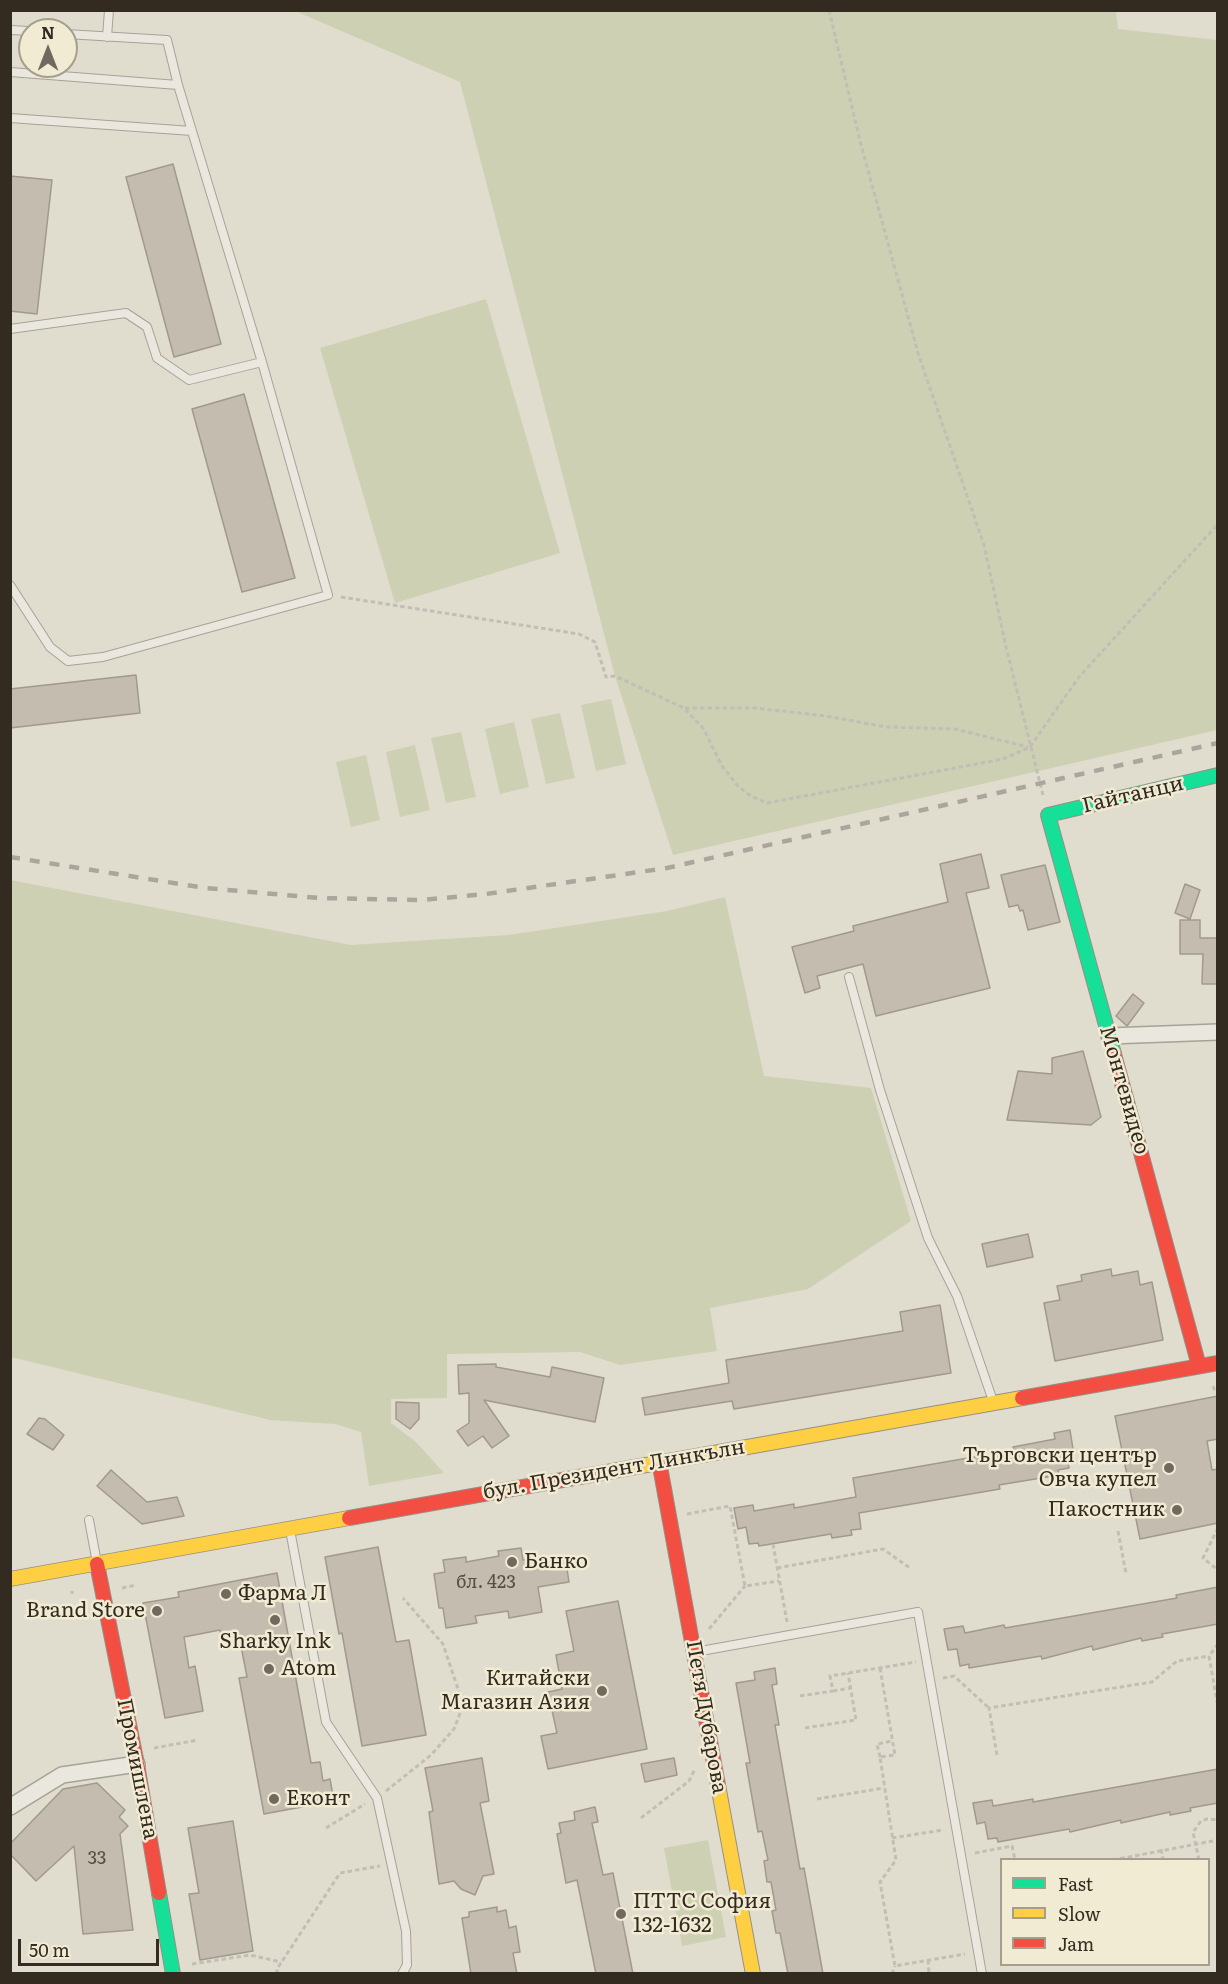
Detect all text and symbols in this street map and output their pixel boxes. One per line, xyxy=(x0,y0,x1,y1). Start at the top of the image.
north arrow xyxy=(18,18,78,78)
text: N xyxy=(41,20,55,44)
street label: Гайтанци xyxy=(1080,771,1186,819)
street label: Монтевидео xyxy=(1094,1023,1154,1157)
street label: бул. Президент Линкълн xyxy=(481,1435,747,1505)
place label: Търговски център Овча купел xyxy=(962,1443,1157,1493)
marker: Търговски център Овча купел xyxy=(1162,1461,1176,1475)
place label: Пакостник xyxy=(1048,1497,1165,1523)
marker: Пакостник xyxy=(1170,1503,1184,1517)
place label: Банко xyxy=(524,1549,588,1575)
marker: Банко xyxy=(505,1555,519,1569)
house number: бл. 423 xyxy=(456,1572,516,1594)
place label: Фарма Л xyxy=(238,1581,327,1607)
marker: Фарма Л xyxy=(219,1587,233,1601)
place label: Brand Store xyxy=(26,1598,145,1624)
marker: Brand Store xyxy=(150,1604,164,1618)
marker: Sharky Ink xyxy=(268,1613,282,1627)
place label: Sharky Ink xyxy=(219,1629,331,1655)
street label: Петя Дубарова xyxy=(680,1638,732,1796)
place label: Atom xyxy=(281,1656,336,1682)
marker: Atom xyxy=(262,1662,276,1676)
place label: Китайски Магазин Азия xyxy=(440,1666,590,1716)
marker: Китайски Магазин Азия xyxy=(595,1684,609,1698)
street label: Промишлена xyxy=(111,1696,163,1842)
place label: Еконт xyxy=(286,1786,350,1812)
marker: Еконт xyxy=(267,1792,281,1806)
house number: 33 xyxy=(88,1848,106,1870)
legend xyxy=(1000,1858,1210,1966)
text: Fast xyxy=(1058,1870,1093,1897)
place label: ПТТС София 132-1632 xyxy=(633,1889,771,1939)
text: Slow xyxy=(1058,1900,1100,1927)
marker: ПТТС София 132-1632 xyxy=(614,1907,628,1921)
scale bar xyxy=(21,1927,162,1965)
text: Jam xyxy=(1058,1930,1094,1957)
text: 50 m xyxy=(29,1936,70,1963)

